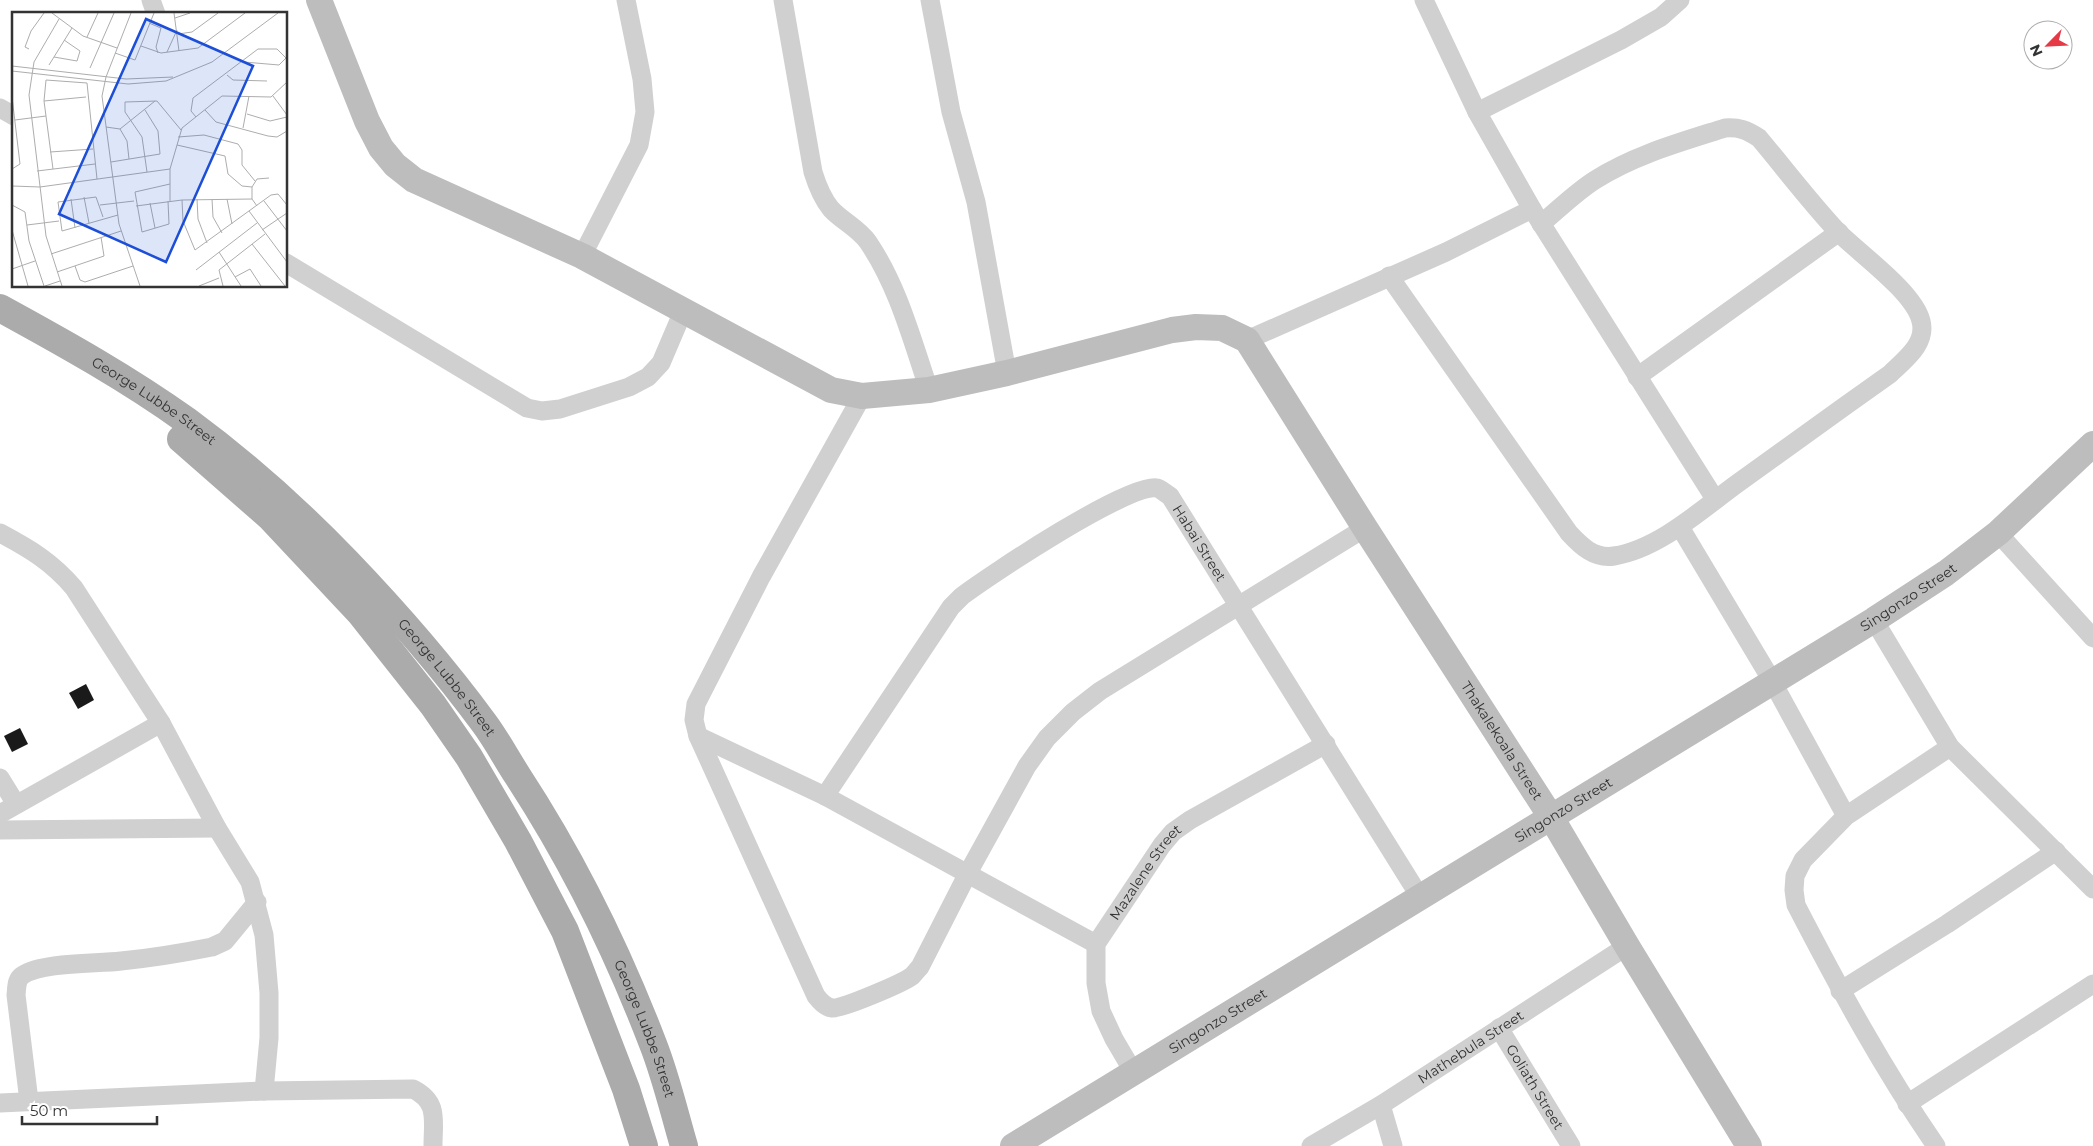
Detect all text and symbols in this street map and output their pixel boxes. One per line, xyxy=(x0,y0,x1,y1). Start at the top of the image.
inset map xyxy=(12,12,288,288)
north arrow xyxy=(2023,20,2073,70)
text: N xyxy=(2026,41,2047,59)
street label: George Lubbe Street xyxy=(89,353,220,449)
street label: Habai Street xyxy=(1169,501,1230,585)
street label: Singonzo Street xyxy=(1857,559,1960,635)
street label: George Lubbe Street xyxy=(394,615,500,740)
street label: Thakalekoala Street xyxy=(1457,678,1547,804)
street label: Singonzo Street xyxy=(1511,773,1616,847)
street label: Mazalene Street xyxy=(1105,820,1185,924)
street label: George Lubbe Street xyxy=(610,957,679,1100)
street label: Singonzo Street xyxy=(1166,984,1270,1058)
street label: Mathebula Street xyxy=(1415,1006,1527,1088)
street label: Goliath Street xyxy=(1502,1041,1568,1133)
scale bar xyxy=(22,1094,158,1126)
text: 50 m xyxy=(30,1101,68,1120)

